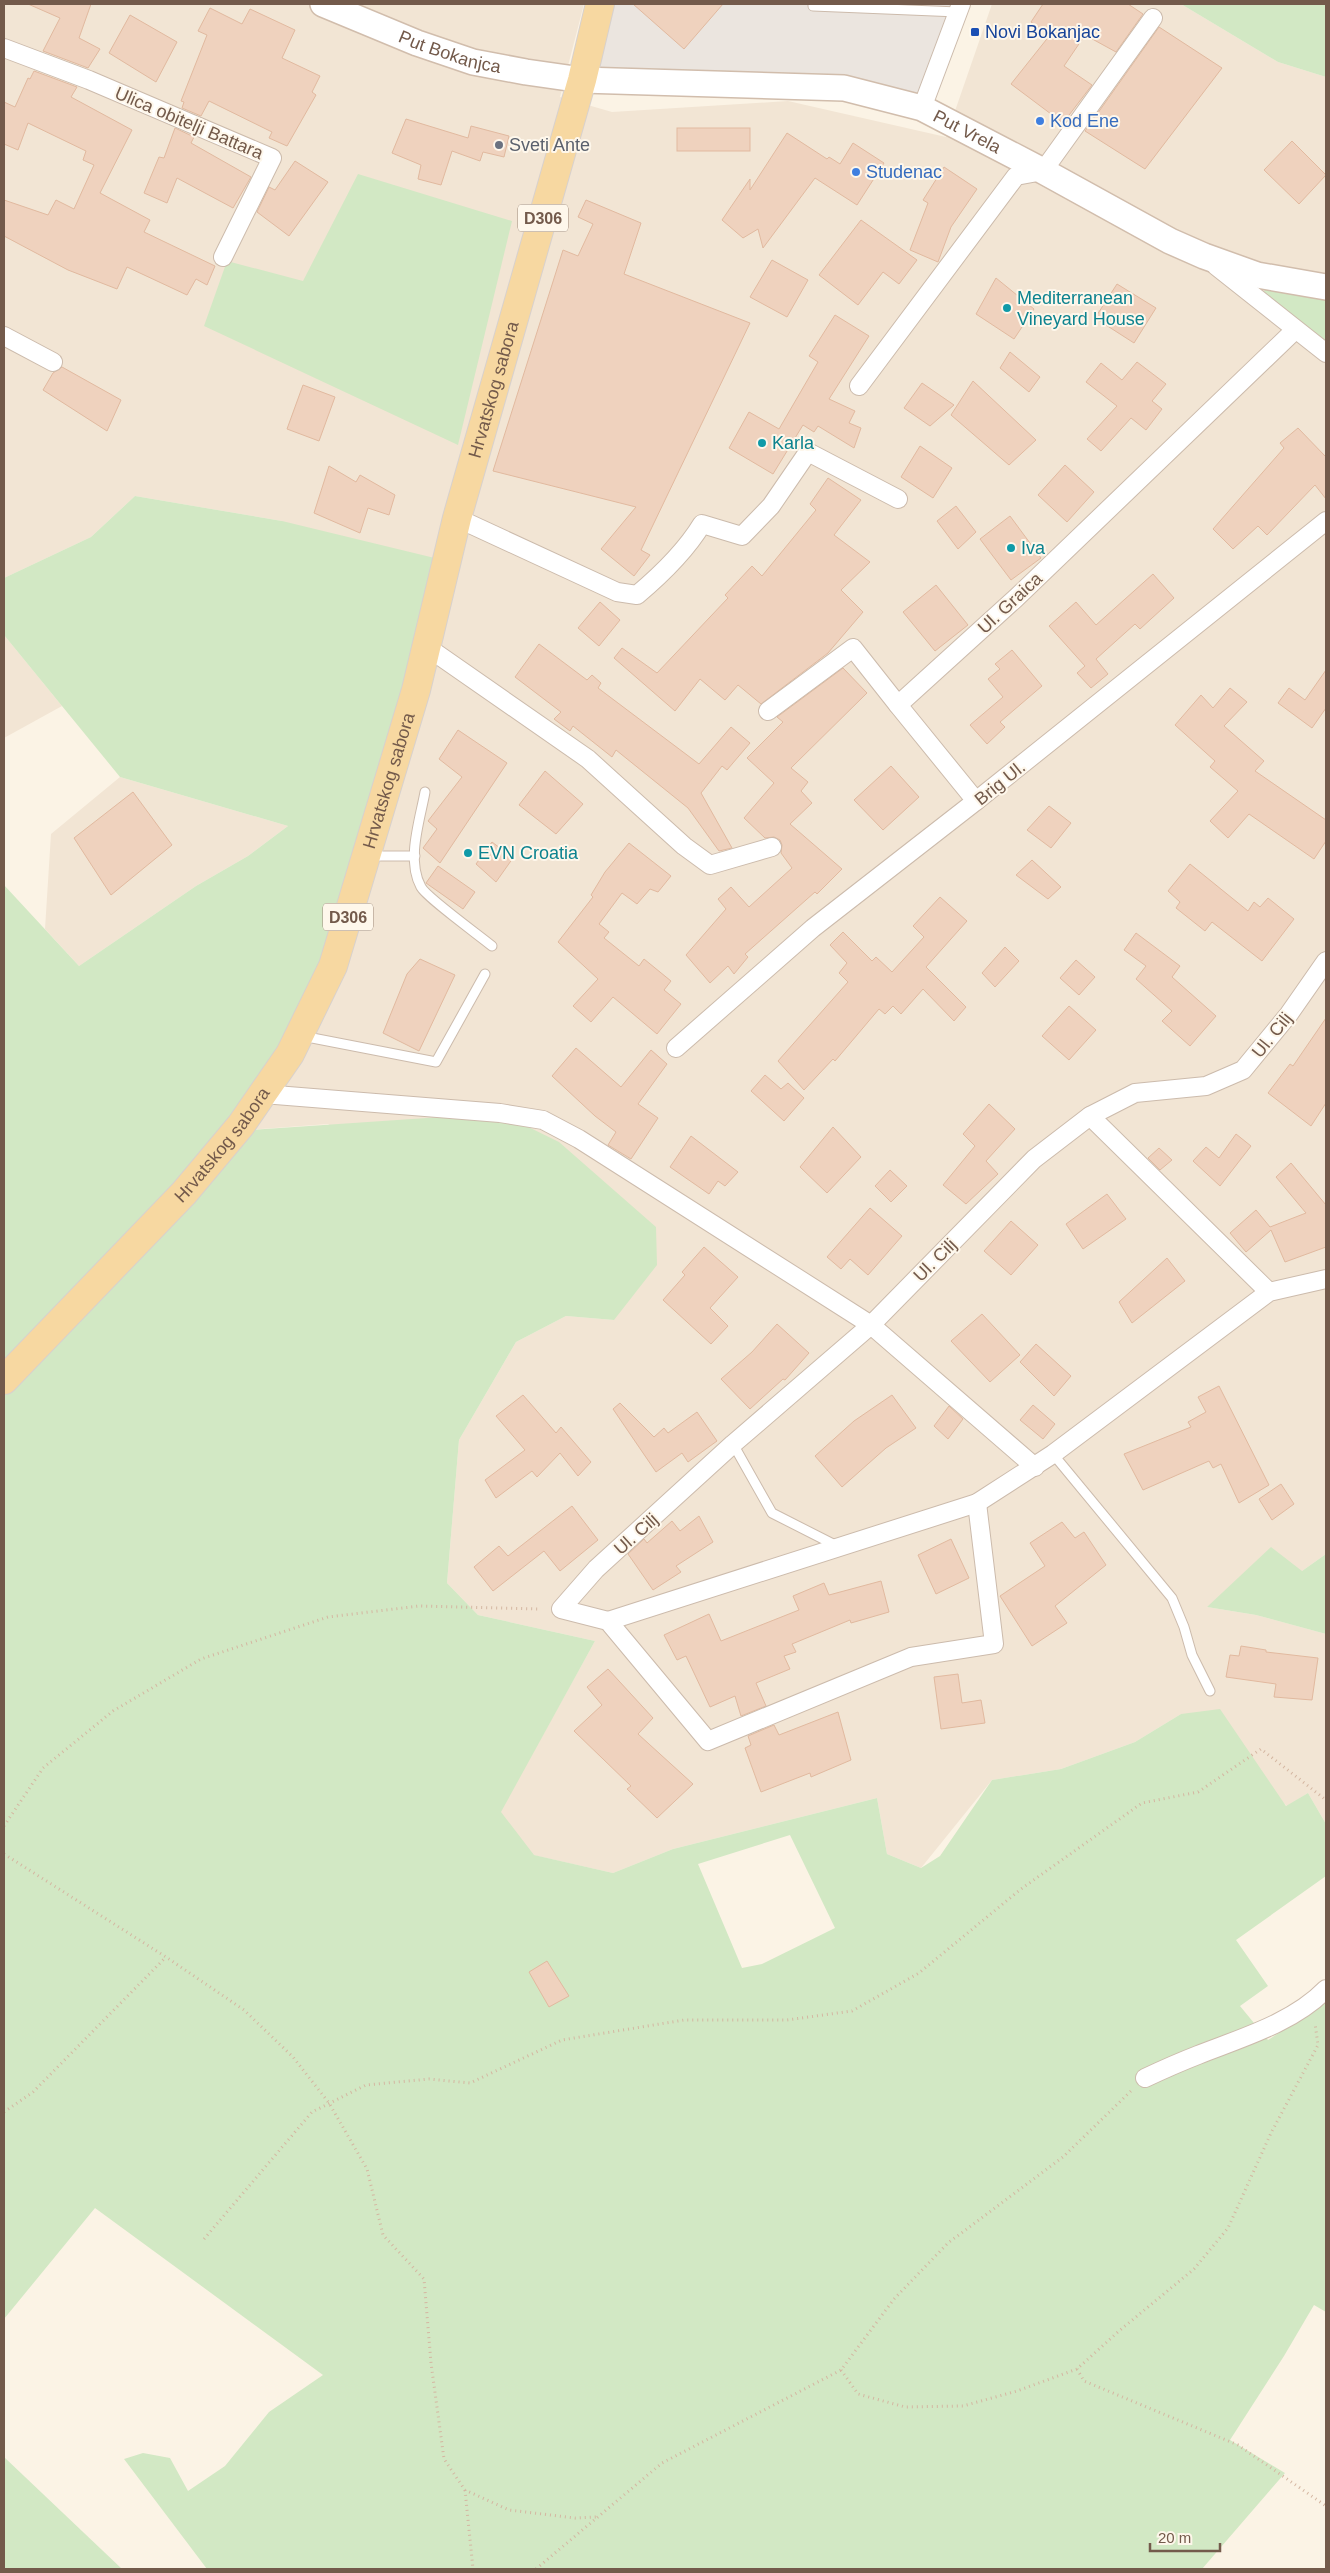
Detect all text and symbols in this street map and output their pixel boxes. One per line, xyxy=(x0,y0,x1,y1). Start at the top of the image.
place label: Novi Bokanjac xyxy=(985,22,1100,42)
marker: Novi Bokanjac xyxy=(969,26,981,38)
street label: Put Bokanjca xyxy=(396,27,503,77)
street label: Ulica obitelji Battara xyxy=(112,83,267,164)
street label: Put Vrela xyxy=(930,106,1005,158)
place label: Kod Ene xyxy=(1050,111,1119,131)
marker: Kod Ene xyxy=(1034,115,1046,127)
place label: Sveti Ante xyxy=(509,135,590,155)
marker: Sveti Ante xyxy=(493,139,505,151)
place label: Studenac xyxy=(866,162,942,182)
marker: Studenac xyxy=(850,166,862,178)
road number: D306 xyxy=(518,204,568,232)
place label: Mediterranean Vineyard House xyxy=(1017,288,1145,329)
marker: Mediterranean Vineyard House xyxy=(1001,302,1013,314)
street label: Hrvatskog sabora xyxy=(465,318,523,460)
place label: Karla xyxy=(772,433,815,453)
marker: Karla xyxy=(756,437,768,449)
place label: Iva xyxy=(1021,538,1046,558)
marker: Iva xyxy=(1005,542,1017,554)
street label: Ul. Graica xyxy=(974,568,1047,638)
street label: Hrvatskog sabora xyxy=(359,709,419,851)
street label: Brig Ul. xyxy=(971,757,1029,809)
place label: EVN Croatia xyxy=(478,843,579,863)
marker: EVN Croatia xyxy=(462,847,474,859)
road number: D306 xyxy=(323,904,373,930)
street label: Ul. Cilj xyxy=(1248,1009,1296,1061)
street label: Hrvatskog sabora xyxy=(170,1083,274,1207)
street label: Ul. Cilj xyxy=(910,1235,960,1285)
street label: Ul. Cilj xyxy=(610,1509,662,1559)
scale bar xyxy=(1150,2520,1220,2552)
text: 20 m xyxy=(1158,2529,1191,2546)

